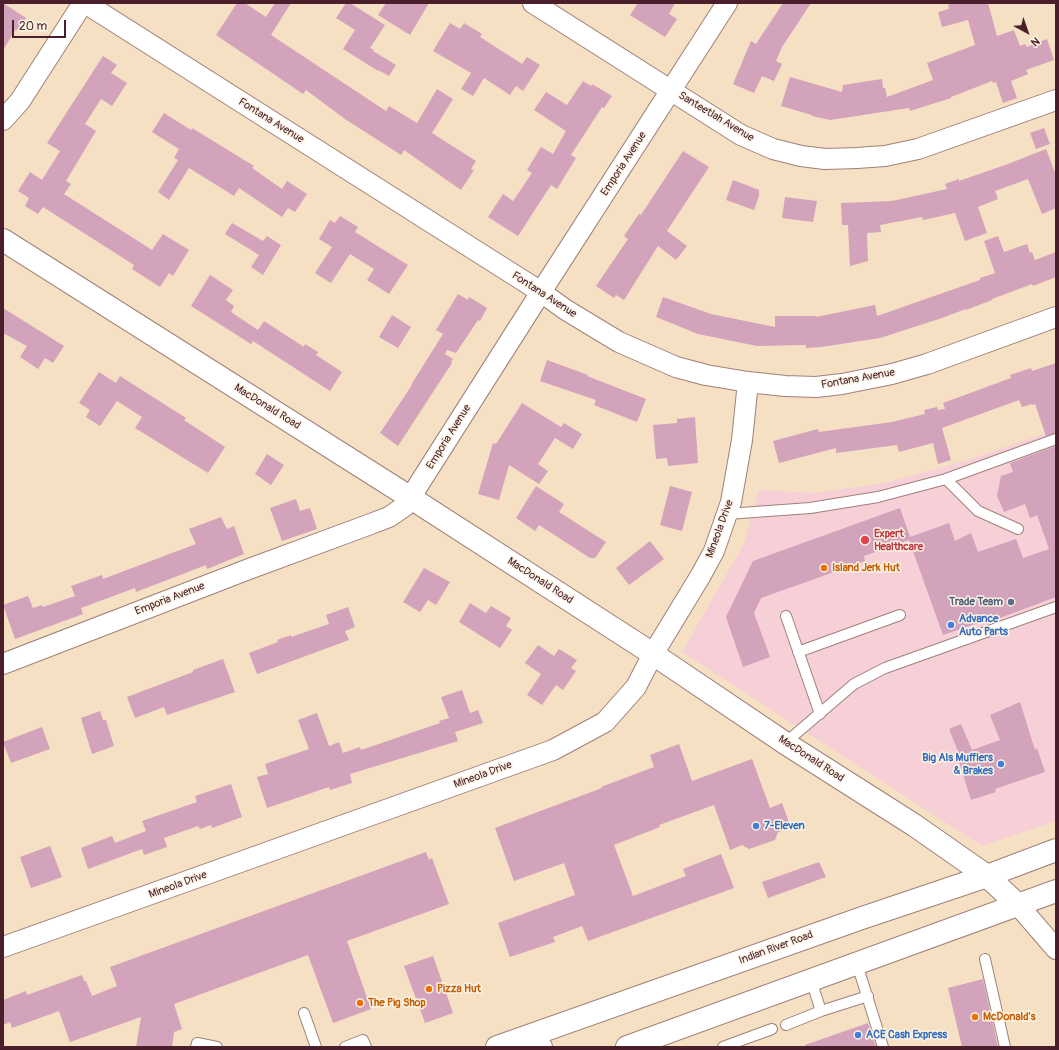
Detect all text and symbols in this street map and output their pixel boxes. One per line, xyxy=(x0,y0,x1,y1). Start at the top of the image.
scale bar xyxy=(14,12,68,38)
north arrow xyxy=(1007,12,1047,52)
text: 20 m xyxy=(19,19,47,34)
text: N xyxy=(1028,34,1042,49)
street label: Santeetlah Avenue xyxy=(676,89,756,145)
street label: Fontana Avenue xyxy=(236,96,306,146)
street label: Emporia Avenue xyxy=(598,129,650,199)
street label: Fontana Avenue xyxy=(509,269,579,321)
street label: Fontana Avenue xyxy=(820,366,896,392)
street label: MacDonald Road xyxy=(231,381,303,433)
street label: Emporia Avenue xyxy=(424,402,474,472)
street label: Mineola Drive xyxy=(703,498,737,560)
place label: Expert Healthcare xyxy=(874,527,923,553)
marker: Expert Healthcare xyxy=(859,534,871,546)
street label: MacDonald Road xyxy=(505,555,575,607)
place label: Island Jerk Hut xyxy=(832,561,900,575)
marker: Island Jerk Hut xyxy=(819,563,829,573)
street label: Emporia Avenue xyxy=(133,580,207,618)
place label: Trade Team xyxy=(949,595,1003,609)
marker: Trade Team xyxy=(1006,597,1016,607)
place label: Advance Auto Parts xyxy=(959,612,1008,638)
marker: Advance Auto Parts xyxy=(946,620,956,630)
street label: MacDonald Road xyxy=(776,733,846,785)
place label: Big Als Mufflers & Brakes xyxy=(922,751,993,777)
street label: Mineola Drive xyxy=(452,758,514,792)
marker: Big Als Mufflers & Brakes xyxy=(996,759,1006,769)
place label: 7-Eleven xyxy=(764,819,805,833)
marker: 7-Eleven xyxy=(751,821,761,831)
street label: Mineola Drive xyxy=(147,868,209,902)
street label: Indian River Road xyxy=(737,928,815,968)
place label: Pizza Hut xyxy=(437,982,481,996)
marker: Pizza Hut xyxy=(424,984,434,994)
place label: The Pig Shop xyxy=(368,996,426,1010)
marker: The Pig Shop xyxy=(355,998,365,1008)
place label: McDonald's xyxy=(983,1010,1036,1024)
marker: McDonald's xyxy=(970,1012,980,1022)
place label: ACE Cash Express xyxy=(866,1028,947,1042)
marker: ACE Cash Express xyxy=(853,1030,863,1040)

